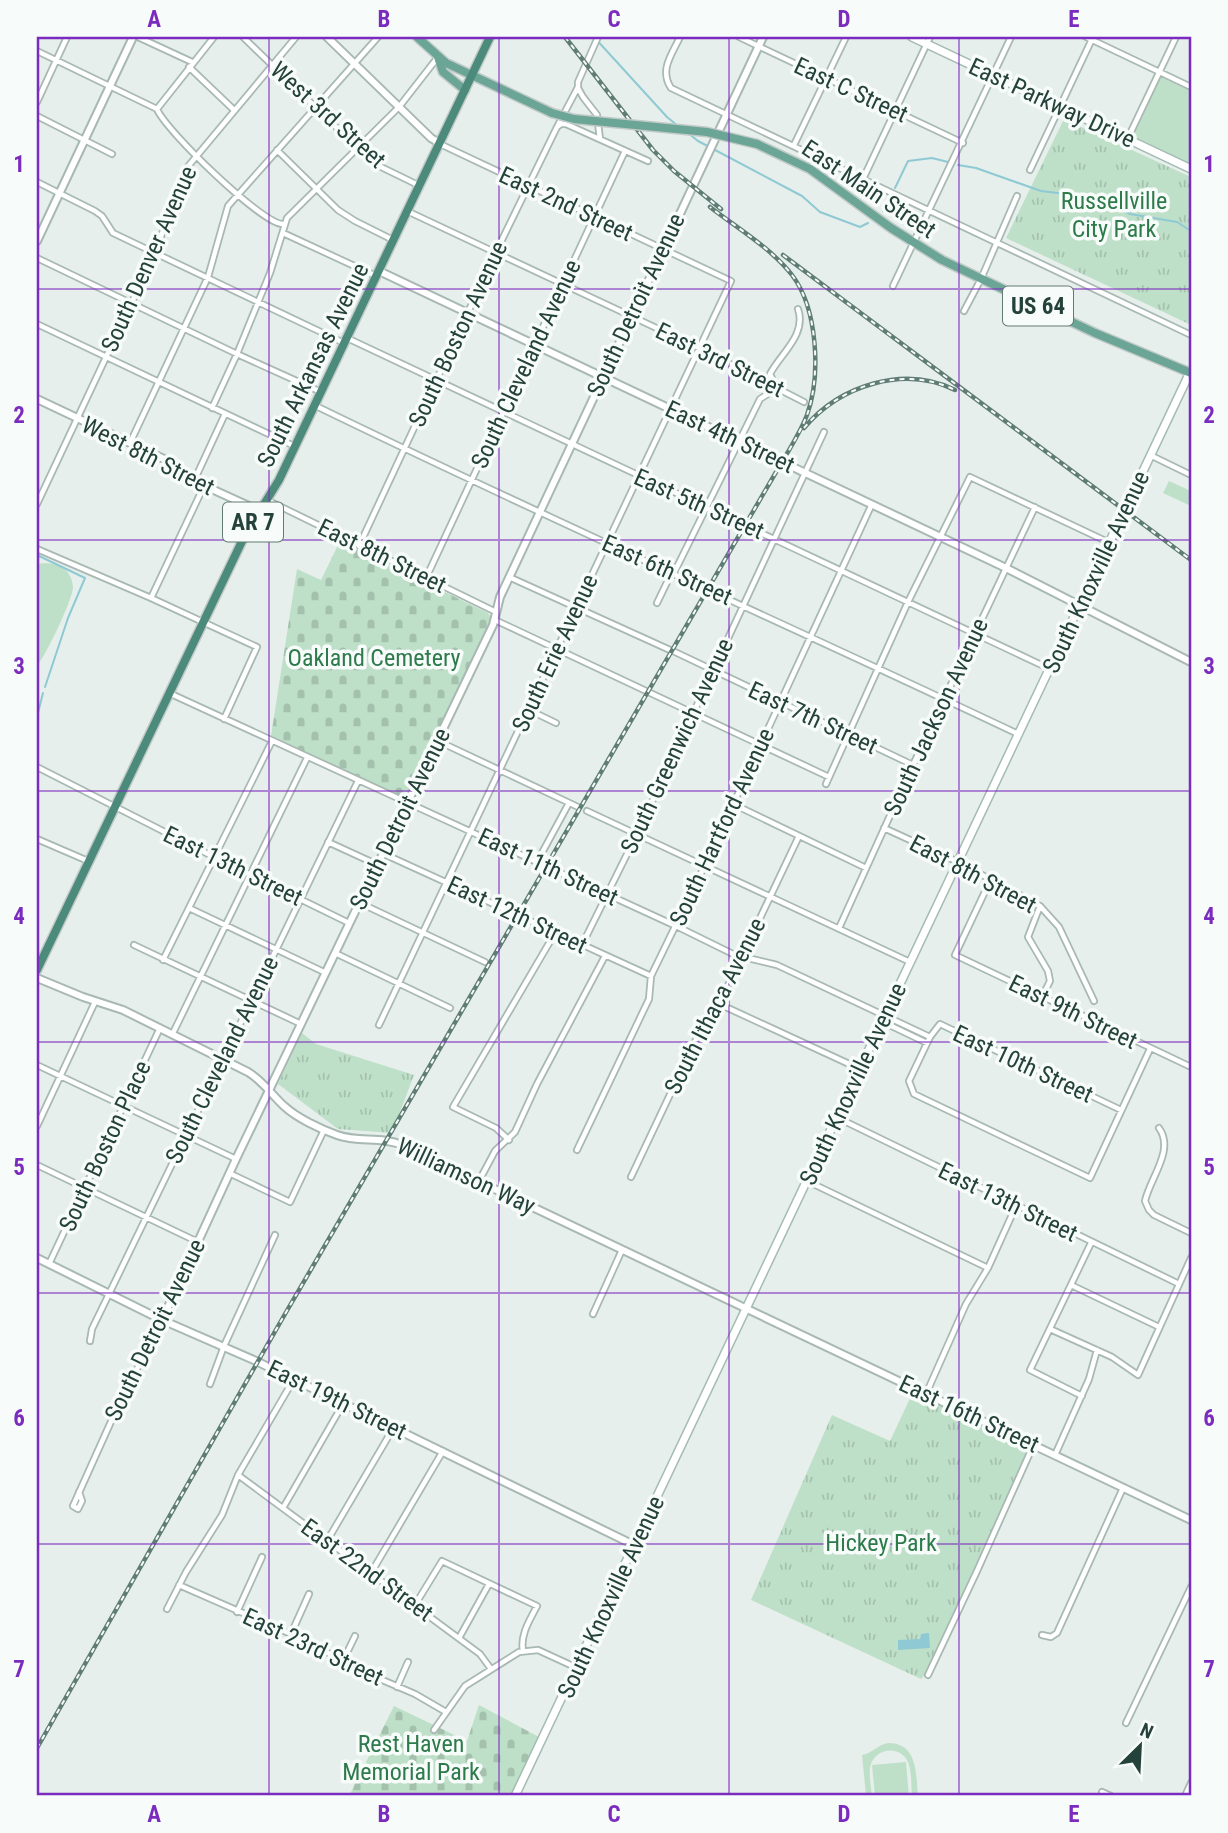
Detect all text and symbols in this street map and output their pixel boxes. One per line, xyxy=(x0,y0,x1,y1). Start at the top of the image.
text: A xyxy=(147,6,161,33)
text: B xyxy=(378,6,390,33)
text: C xyxy=(607,6,621,33)
text: D xyxy=(838,6,851,33)
text: E xyxy=(1068,6,1080,33)
street label: East C Street xyxy=(790,51,912,129)
street label: East Parkway Drive xyxy=(964,52,1140,154)
street label: West 3rd Street xyxy=(265,56,391,174)
street label: East Main Street xyxy=(797,134,941,244)
text: 1 xyxy=(13,151,25,178)
text: 1 xyxy=(1203,151,1215,178)
street label: East 2nd Street xyxy=(495,161,637,247)
street label: South Denver Avenue xyxy=(96,162,202,356)
park label: Russellville City Park xyxy=(1061,187,1167,243)
street label: South Detroit Avenue xyxy=(581,209,691,401)
street label: South Boston Avenue xyxy=(403,237,513,431)
street label: South Cleveland Avenue xyxy=(465,255,587,473)
street label: South Arkansas Avenue xyxy=(251,258,375,472)
road number: US 64 xyxy=(1003,286,1073,326)
street label: East 3rd Street xyxy=(651,317,789,403)
street label: East 4th Street xyxy=(661,395,799,479)
text: 2 xyxy=(13,402,25,429)
text: 2 xyxy=(1203,402,1215,429)
street label: West 8th Street xyxy=(77,411,219,501)
street label: East 5th Street xyxy=(630,463,768,545)
street label: South Knoxville Avenue xyxy=(1037,467,1155,677)
road number: AR 7 xyxy=(223,502,283,542)
street label: East 8th Street xyxy=(313,513,451,599)
street label: East 6th Street xyxy=(598,529,736,611)
street label: South Erie Avenue xyxy=(506,570,604,736)
street label: South Jackson Avenue xyxy=(878,614,994,820)
street label: South Greenwich Avenue xyxy=(615,634,739,858)
park label: Oakland Cemetery xyxy=(288,644,460,672)
text: 3 xyxy=(13,653,25,680)
text: 3 xyxy=(1203,653,1215,680)
street label: East 7th Street xyxy=(744,676,882,760)
street label: South Detroit Avenue xyxy=(344,724,456,914)
street label: South Hartford Avenue xyxy=(664,724,780,930)
street label: East 13th Street xyxy=(159,820,307,912)
street label: East 11th Street xyxy=(474,822,622,912)
street label: East 8th Street xyxy=(905,829,1041,919)
street label: East 12th Street xyxy=(443,870,591,960)
text: 4 xyxy=(13,903,25,930)
text: 4 xyxy=(1203,903,1215,930)
street label: South Ithaca Avenue xyxy=(659,913,771,1099)
street label: South Cleveland Avenue xyxy=(160,952,284,1168)
street label: East 9th Street xyxy=(1004,969,1142,1055)
street label: South Knoxville Avenue xyxy=(794,979,912,1189)
street label: East 10th Street xyxy=(949,1019,1097,1109)
street label: South Boston Place xyxy=(53,1056,157,1236)
street label: Williamson Way xyxy=(392,1132,540,1220)
text: 5 xyxy=(13,1154,25,1181)
text: 5 xyxy=(1203,1154,1215,1181)
street label: East 13th Street xyxy=(934,1156,1082,1248)
street label: South Detroit Avenue xyxy=(99,1235,211,1425)
street label: East 19th Street xyxy=(263,1354,411,1446)
street label: East 16th Street xyxy=(895,1369,1043,1459)
text: 6 xyxy=(13,1405,25,1432)
text: 6 xyxy=(1203,1405,1215,1432)
street label: South Knoxville Avenue xyxy=(552,1492,670,1702)
street label: East 22nd Street xyxy=(296,1513,438,1627)
park label: Hickey Park xyxy=(825,1529,937,1557)
street label: East 23rd Street xyxy=(238,1602,388,1692)
text: 7 xyxy=(13,1656,25,1683)
text: 7 xyxy=(1203,1656,1215,1683)
north arrow xyxy=(1106,1710,1176,1780)
text: N xyxy=(1137,1718,1157,1744)
park label: Rest Haven Memorial Park xyxy=(342,1730,480,1786)
text: A xyxy=(147,1801,161,1828)
text: B xyxy=(378,1801,390,1828)
text: C xyxy=(607,1801,621,1828)
text: D xyxy=(838,1801,851,1828)
text: E xyxy=(1068,1801,1080,1828)

